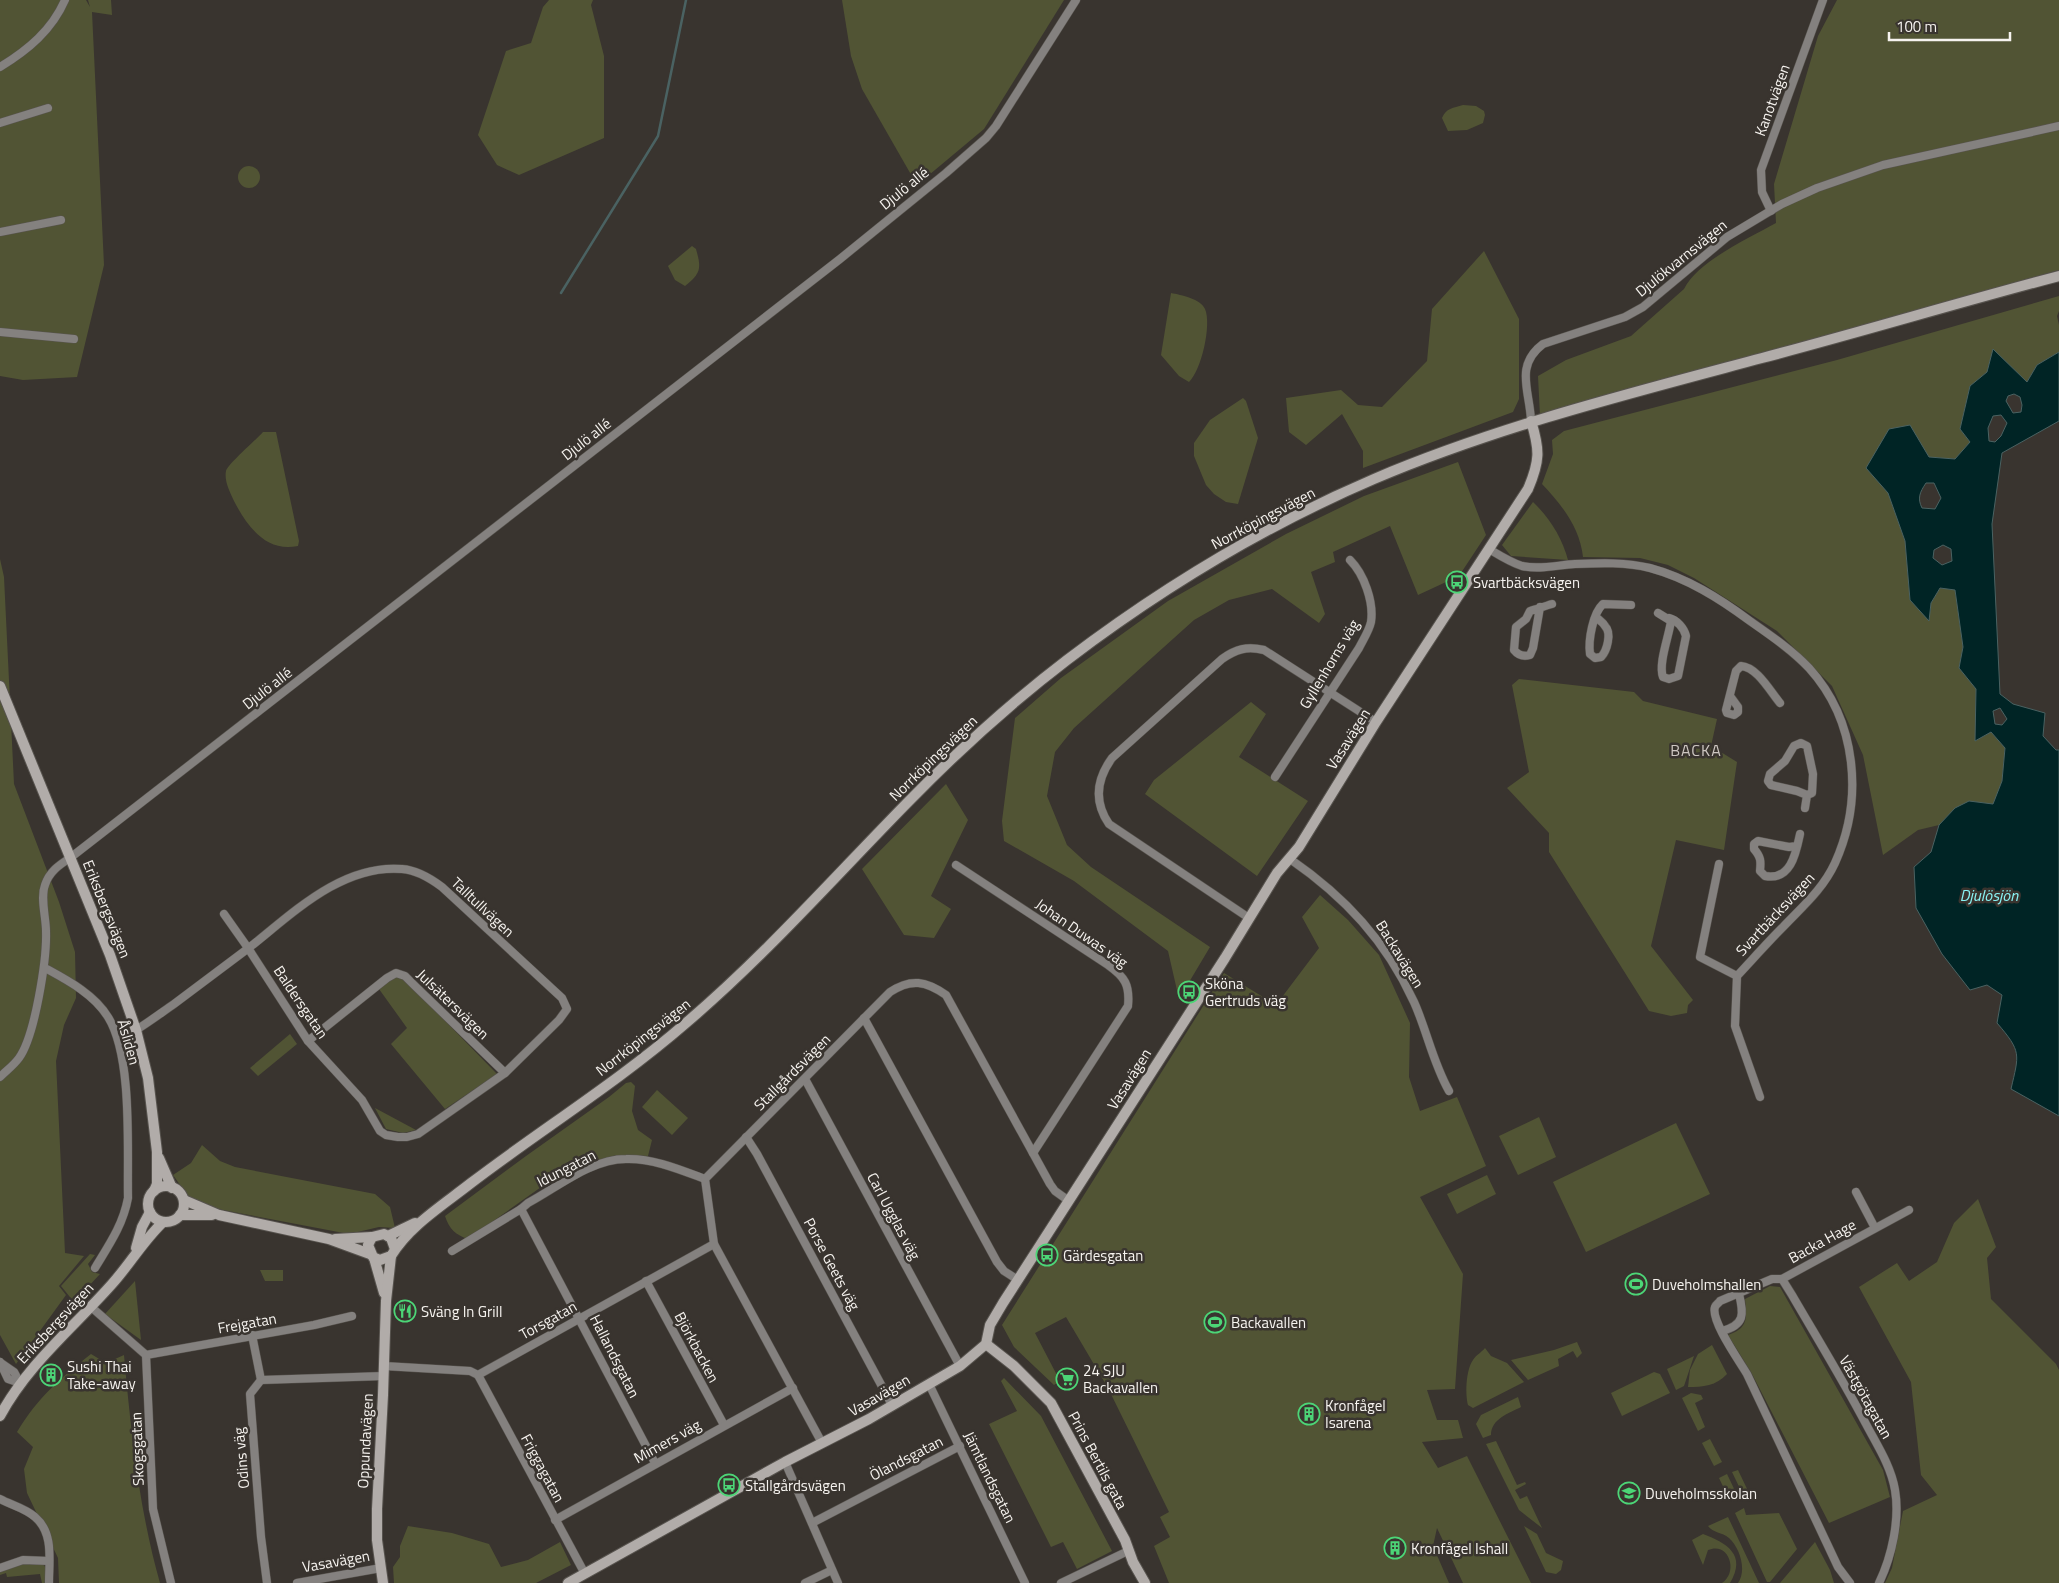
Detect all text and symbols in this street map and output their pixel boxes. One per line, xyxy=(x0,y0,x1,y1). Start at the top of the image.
scale bar xyxy=(1889,10,2010,42)
text: 100 m xyxy=(1896,15,1937,38)
street label: Kanotvägen xyxy=(1748,61,1796,139)
street label: Djulö allé xyxy=(874,161,934,215)
street label: Djulökvarnsvägen xyxy=(1630,214,1732,302)
street label: Djulö allé xyxy=(556,412,616,466)
street label: Norrköpingsvägen xyxy=(1207,481,1319,555)
bus stop icon: Svartbäcksvägen xyxy=(1445,570,1469,594)
place label: Svartbäcksvägen xyxy=(1473,571,1580,594)
street label: Gyllenhorns väg xyxy=(1293,615,1365,713)
street label: Djulö allé xyxy=(237,661,297,715)
street label: Vasavägen xyxy=(1320,704,1376,774)
street label: Norrköpingsvägen xyxy=(884,710,982,806)
district label: BACKA xyxy=(1670,738,1722,762)
street label: Eriksbergsvägen xyxy=(77,856,137,962)
street label: Svartbäcksvägen xyxy=(1730,867,1820,961)
street label: Talltullvägen xyxy=(446,872,520,942)
water label: Djulösjön xyxy=(1960,883,2019,907)
street label: Johan Duwas väg xyxy=(1031,893,1133,974)
street label: Backavägen xyxy=(1370,916,1430,992)
street label: Baldersgatan xyxy=(268,961,334,1043)
street label: Julsätersvägen xyxy=(412,963,494,1045)
place label: Sköna Gertruds väg xyxy=(1205,972,1286,1012)
bus stop icon: Sköna Gertruds väg xyxy=(1177,980,1201,1004)
street label: Norrköpingsvägen xyxy=(591,993,695,1081)
street label: Åsliden xyxy=(112,1017,146,1067)
street label: Stallgårdsvägen xyxy=(748,1028,836,1116)
street label: Vasavägen xyxy=(1101,1044,1157,1114)
street label: Idungatan xyxy=(532,1143,600,1193)
street label: Carl Ugglas väg xyxy=(861,1168,927,1264)
street label: Backa Hage xyxy=(1784,1213,1860,1269)
street label: Porse Geets väg xyxy=(798,1214,866,1315)
bus stop icon: Gärdesgatan xyxy=(1035,1243,1059,1267)
place label: Gärdesgatan xyxy=(1063,1244,1143,1267)
sports icon: Duveholmshallen xyxy=(1624,1272,1648,1296)
place label: Duveholmshallen xyxy=(1652,1273,1761,1296)
street label: Eriksbergsvägen xyxy=(11,1277,99,1369)
street label: Torsgatan xyxy=(515,1295,581,1345)
restaurant icon: Sväng In Grill xyxy=(393,1299,417,1323)
place label: Sväng In Grill xyxy=(421,1300,502,1323)
street label: Frejgatan xyxy=(216,1307,278,1339)
street label: Björkbacken xyxy=(669,1307,725,1387)
street label: Hallandsgatan xyxy=(584,1310,646,1402)
sports icon: Backavallen xyxy=(1203,1310,1227,1334)
place label: Backavallen xyxy=(1231,1311,1306,1334)
street label: Västgötagatan xyxy=(1834,1351,1898,1443)
place label: Sushi Thai Take-away xyxy=(67,1355,136,1395)
place label: 24 SJU Backavallen xyxy=(1083,1359,1158,1399)
building icon: Sushi Thai Take-away xyxy=(39,1363,63,1387)
supermarket icon: 24 SJU Backavallen xyxy=(1055,1367,1079,1391)
street label: Vasavägen xyxy=(844,1368,914,1422)
street label: Oppundavägen xyxy=(351,1393,379,1489)
place label: Kronfågel Isarena xyxy=(1325,1394,1386,1434)
building icon: Kronfågel Isarena xyxy=(1297,1402,1321,1426)
street label: Prins Bertils gata xyxy=(1062,1407,1134,1514)
street label: Skogsgatan xyxy=(124,1412,150,1486)
street label: Mimers väg xyxy=(629,1413,705,1469)
street label: Odins väg xyxy=(227,1426,255,1490)
street label: Jämtlandsgatan xyxy=(958,1427,1022,1527)
street label: Friggagatan xyxy=(515,1429,571,1507)
street label: Ölandsgatan xyxy=(865,1430,947,1486)
bus stop icon: Stallgårdsvägen xyxy=(717,1473,741,1497)
place label: Stallgårdsvägen xyxy=(745,1474,846,1497)
school or university icon: Duveholmsskolan xyxy=(1617,1481,1641,1505)
place label: Duveholmsskolan xyxy=(1645,1482,1757,1505)
building icon: Kronfågel Ishall xyxy=(1383,1536,1407,1560)
place label: Kronfågel Ishall xyxy=(1411,1537,1508,1560)
street label: Vasavägen xyxy=(300,1544,372,1578)

